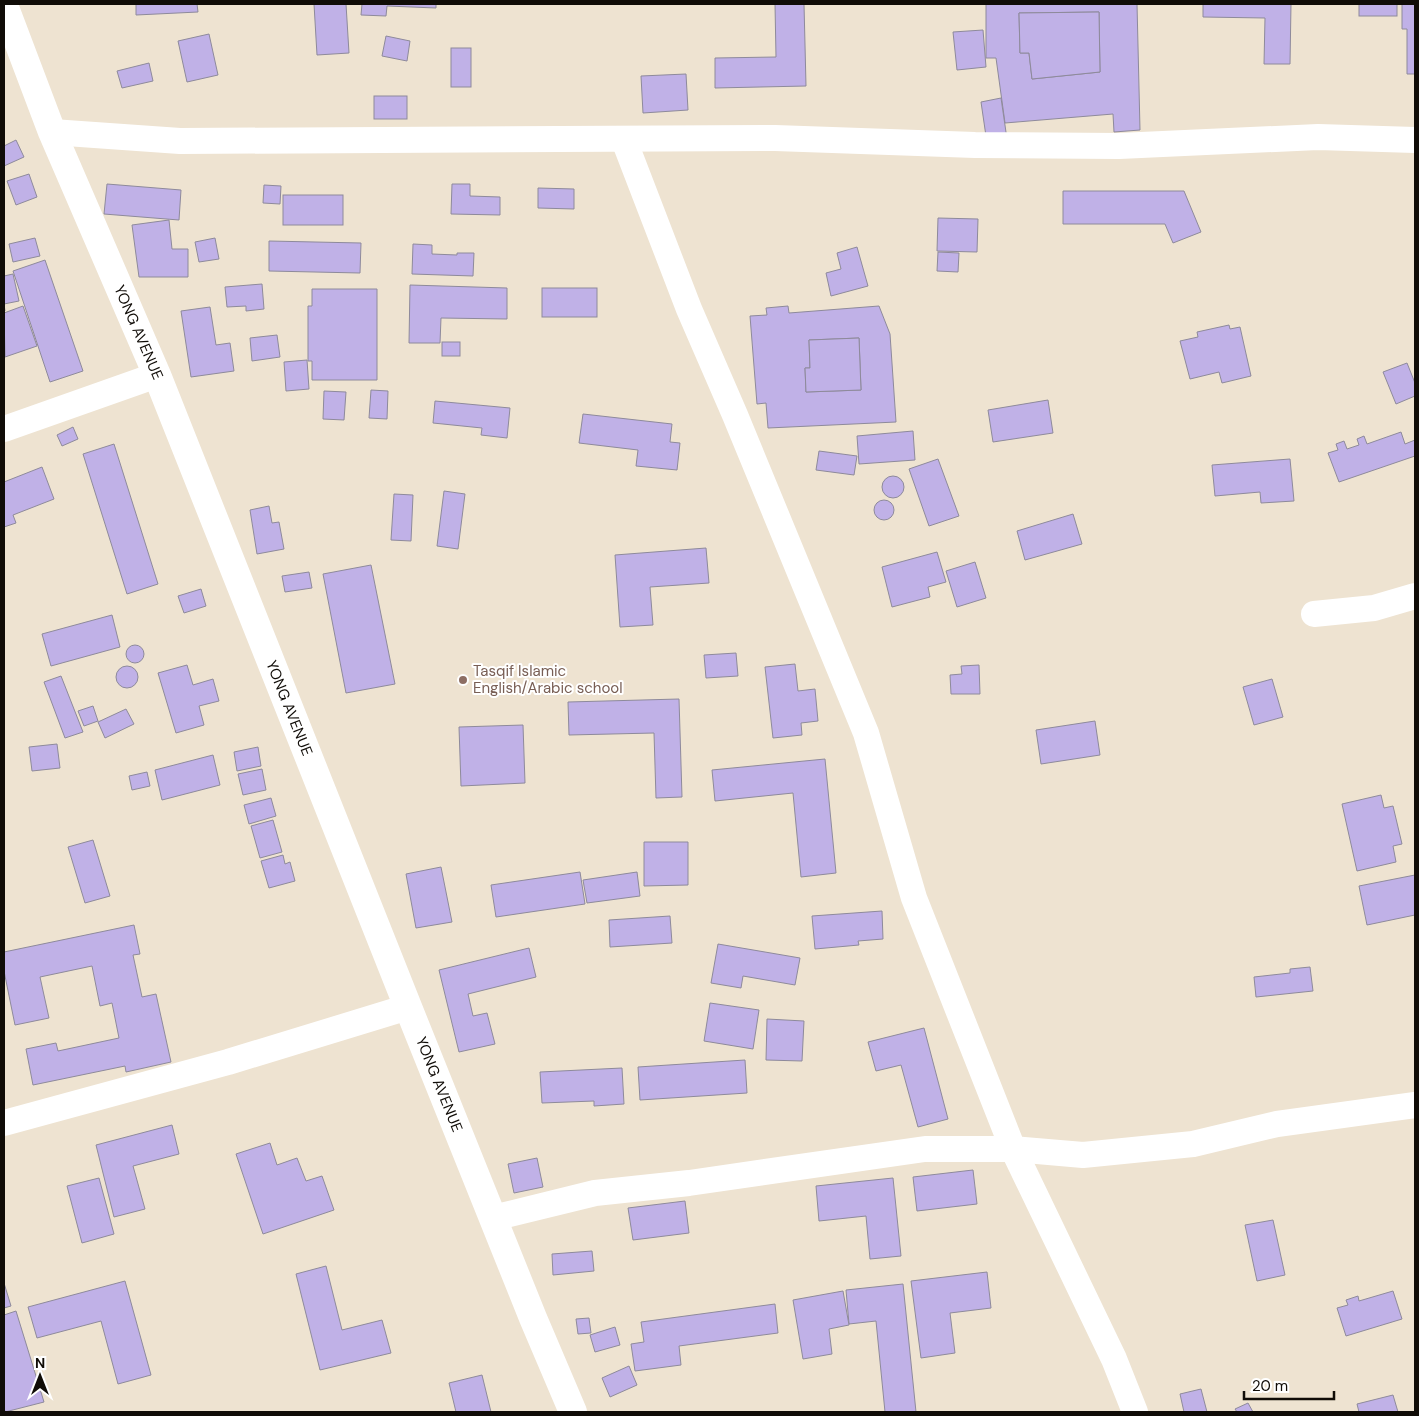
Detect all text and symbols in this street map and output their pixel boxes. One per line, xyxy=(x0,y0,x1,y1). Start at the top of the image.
street label: YONG AVENUE xyxy=(109,282,168,383)
street label: YONG AVENUE xyxy=(261,658,317,759)
place label: Tasqif Islamic English/Arabic school xyxy=(473,661,623,698)
marker: Tasqif Islamic English/Arabic school xyxy=(457,674,469,686)
street label: YONG AVENUE xyxy=(411,1034,467,1135)
north arrow xyxy=(15,1351,65,1401)
text: N xyxy=(35,1354,45,1372)
scale bar xyxy=(1244,1368,1334,1400)
text: 20 m xyxy=(1252,1376,1288,1396)

